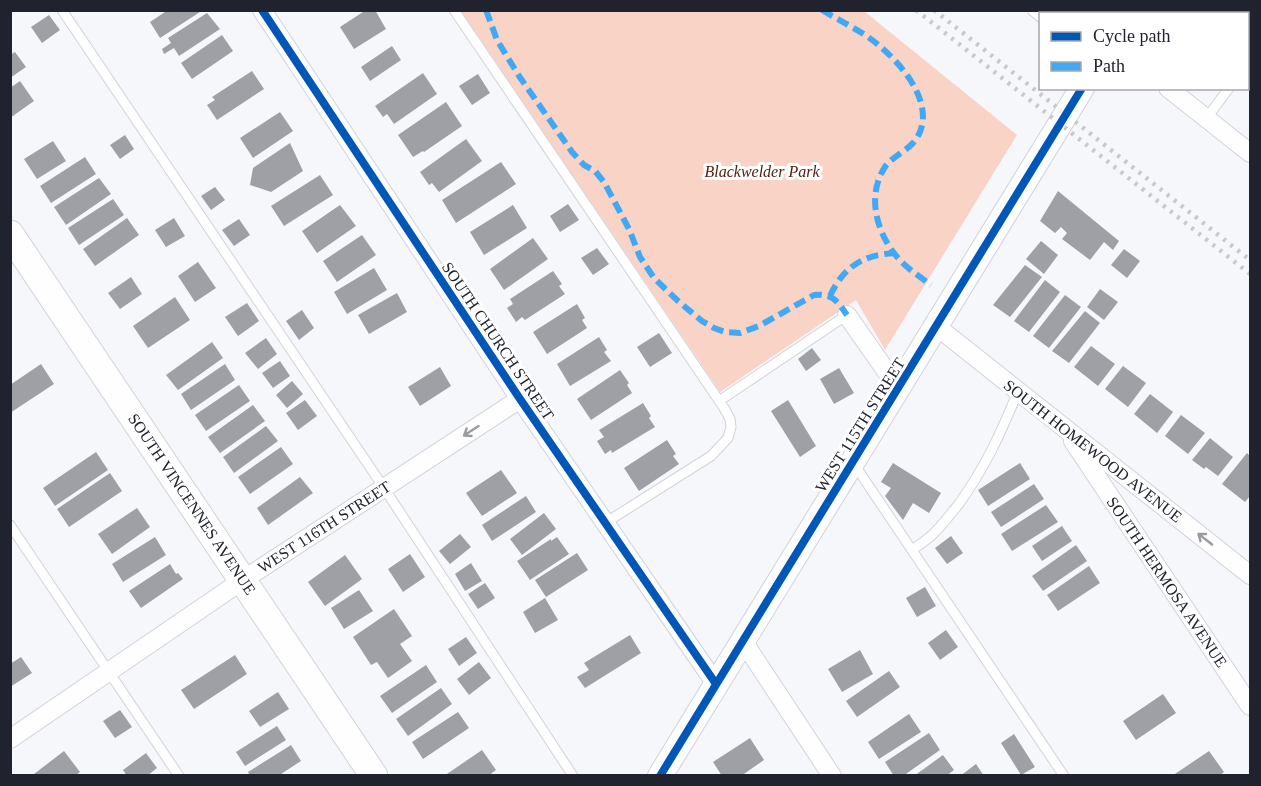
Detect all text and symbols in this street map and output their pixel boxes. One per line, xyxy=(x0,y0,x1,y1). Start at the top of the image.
legend xyxy=(1039,12,1249,90)
text: Cycle path xyxy=(1093,26,1170,46)
text: Path xyxy=(1093,56,1125,76)
park label: Blackwelder Park xyxy=(704,163,820,180)
street label: SOUTH CHURCH STREET xyxy=(439,259,557,423)
street label: WEST 115TH STREET xyxy=(812,355,908,495)
street label: SOUTH HOMEWOOD AVENUE xyxy=(1001,376,1185,526)
street label: SOUTH VINCENNES AVENUE xyxy=(125,410,259,598)
one-way arrow xyxy=(463,425,480,437)
street label: WEST 116TH STREET xyxy=(255,478,394,576)
street label: SOUTH HERMOSA AVENUE xyxy=(1104,494,1230,670)
one-way arrow xyxy=(1197,532,1213,545)

